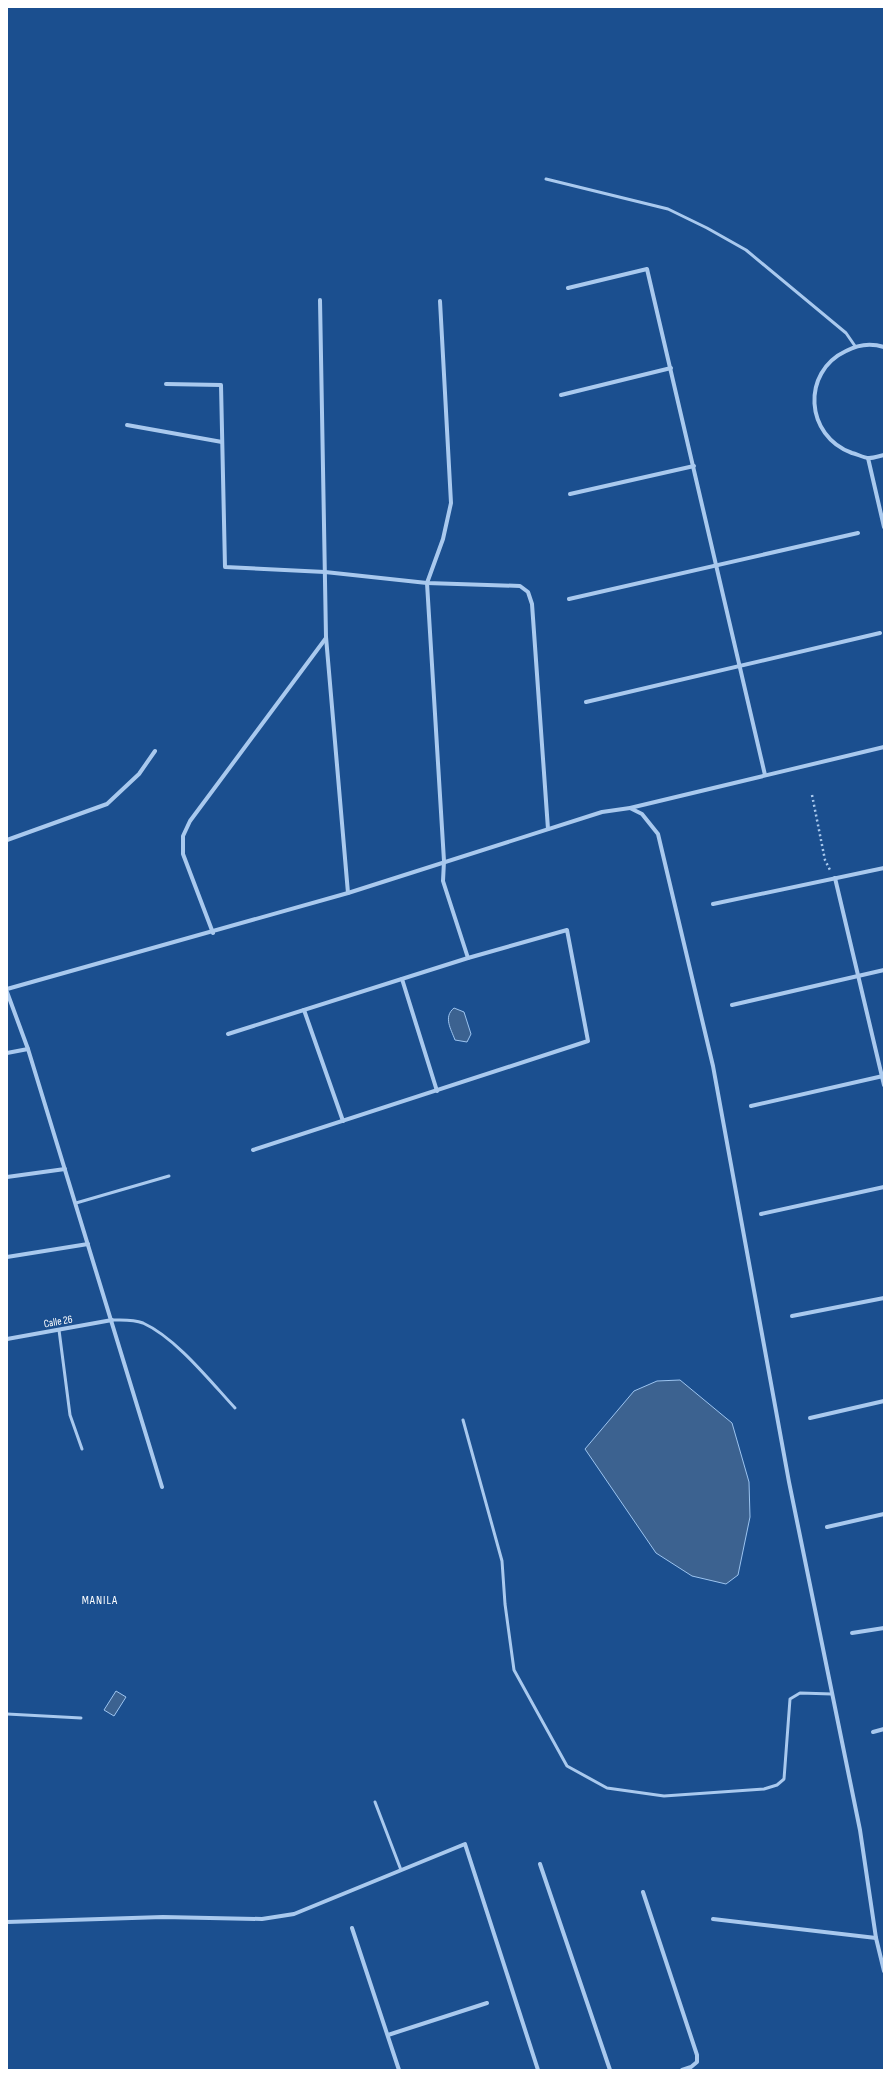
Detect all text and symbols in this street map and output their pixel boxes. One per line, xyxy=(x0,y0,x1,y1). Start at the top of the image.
street label: Calle 26 xyxy=(43,1313,74,1330)
district label: MANILA xyxy=(82,1593,118,1608)

